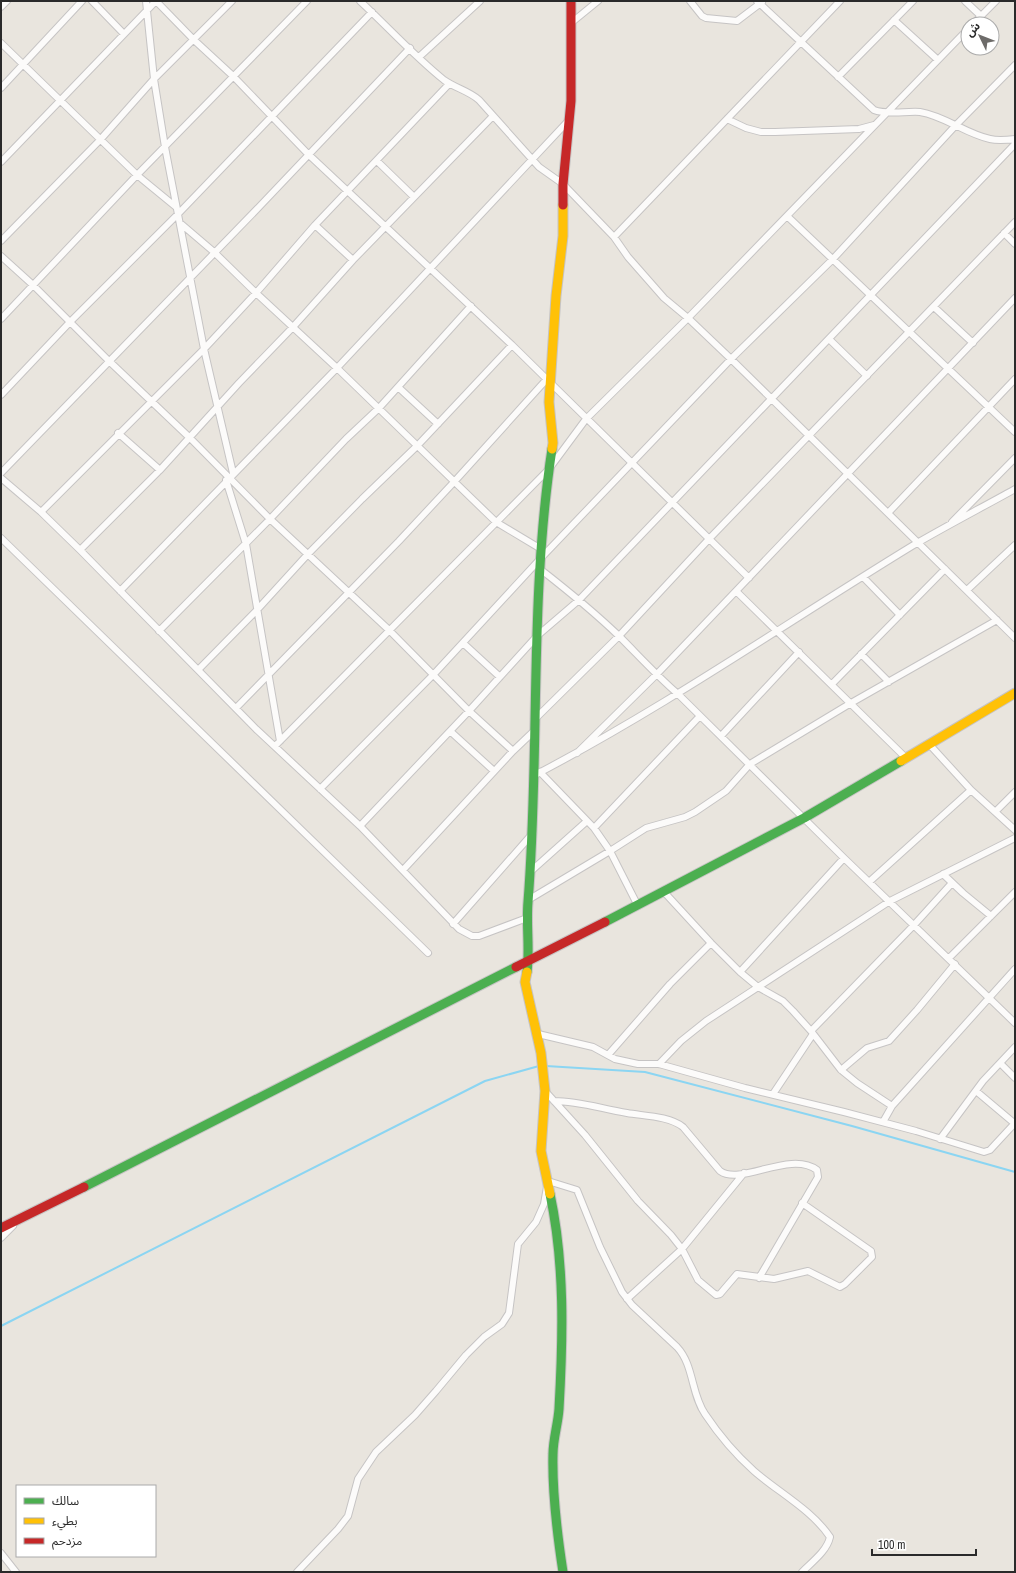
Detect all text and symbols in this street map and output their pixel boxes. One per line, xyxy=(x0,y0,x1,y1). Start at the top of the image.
north arrow xyxy=(960,16,1000,56)
text: ش xyxy=(962,19,983,39)
legend xyxy=(16,1485,156,1557)
text: سالك xyxy=(52,1493,79,1509)
text: بطيء xyxy=(52,1513,78,1531)
scale bar xyxy=(872,1531,976,1557)
text: مزدحم xyxy=(52,1533,82,1550)
text: 100 m xyxy=(878,1537,905,1553)

